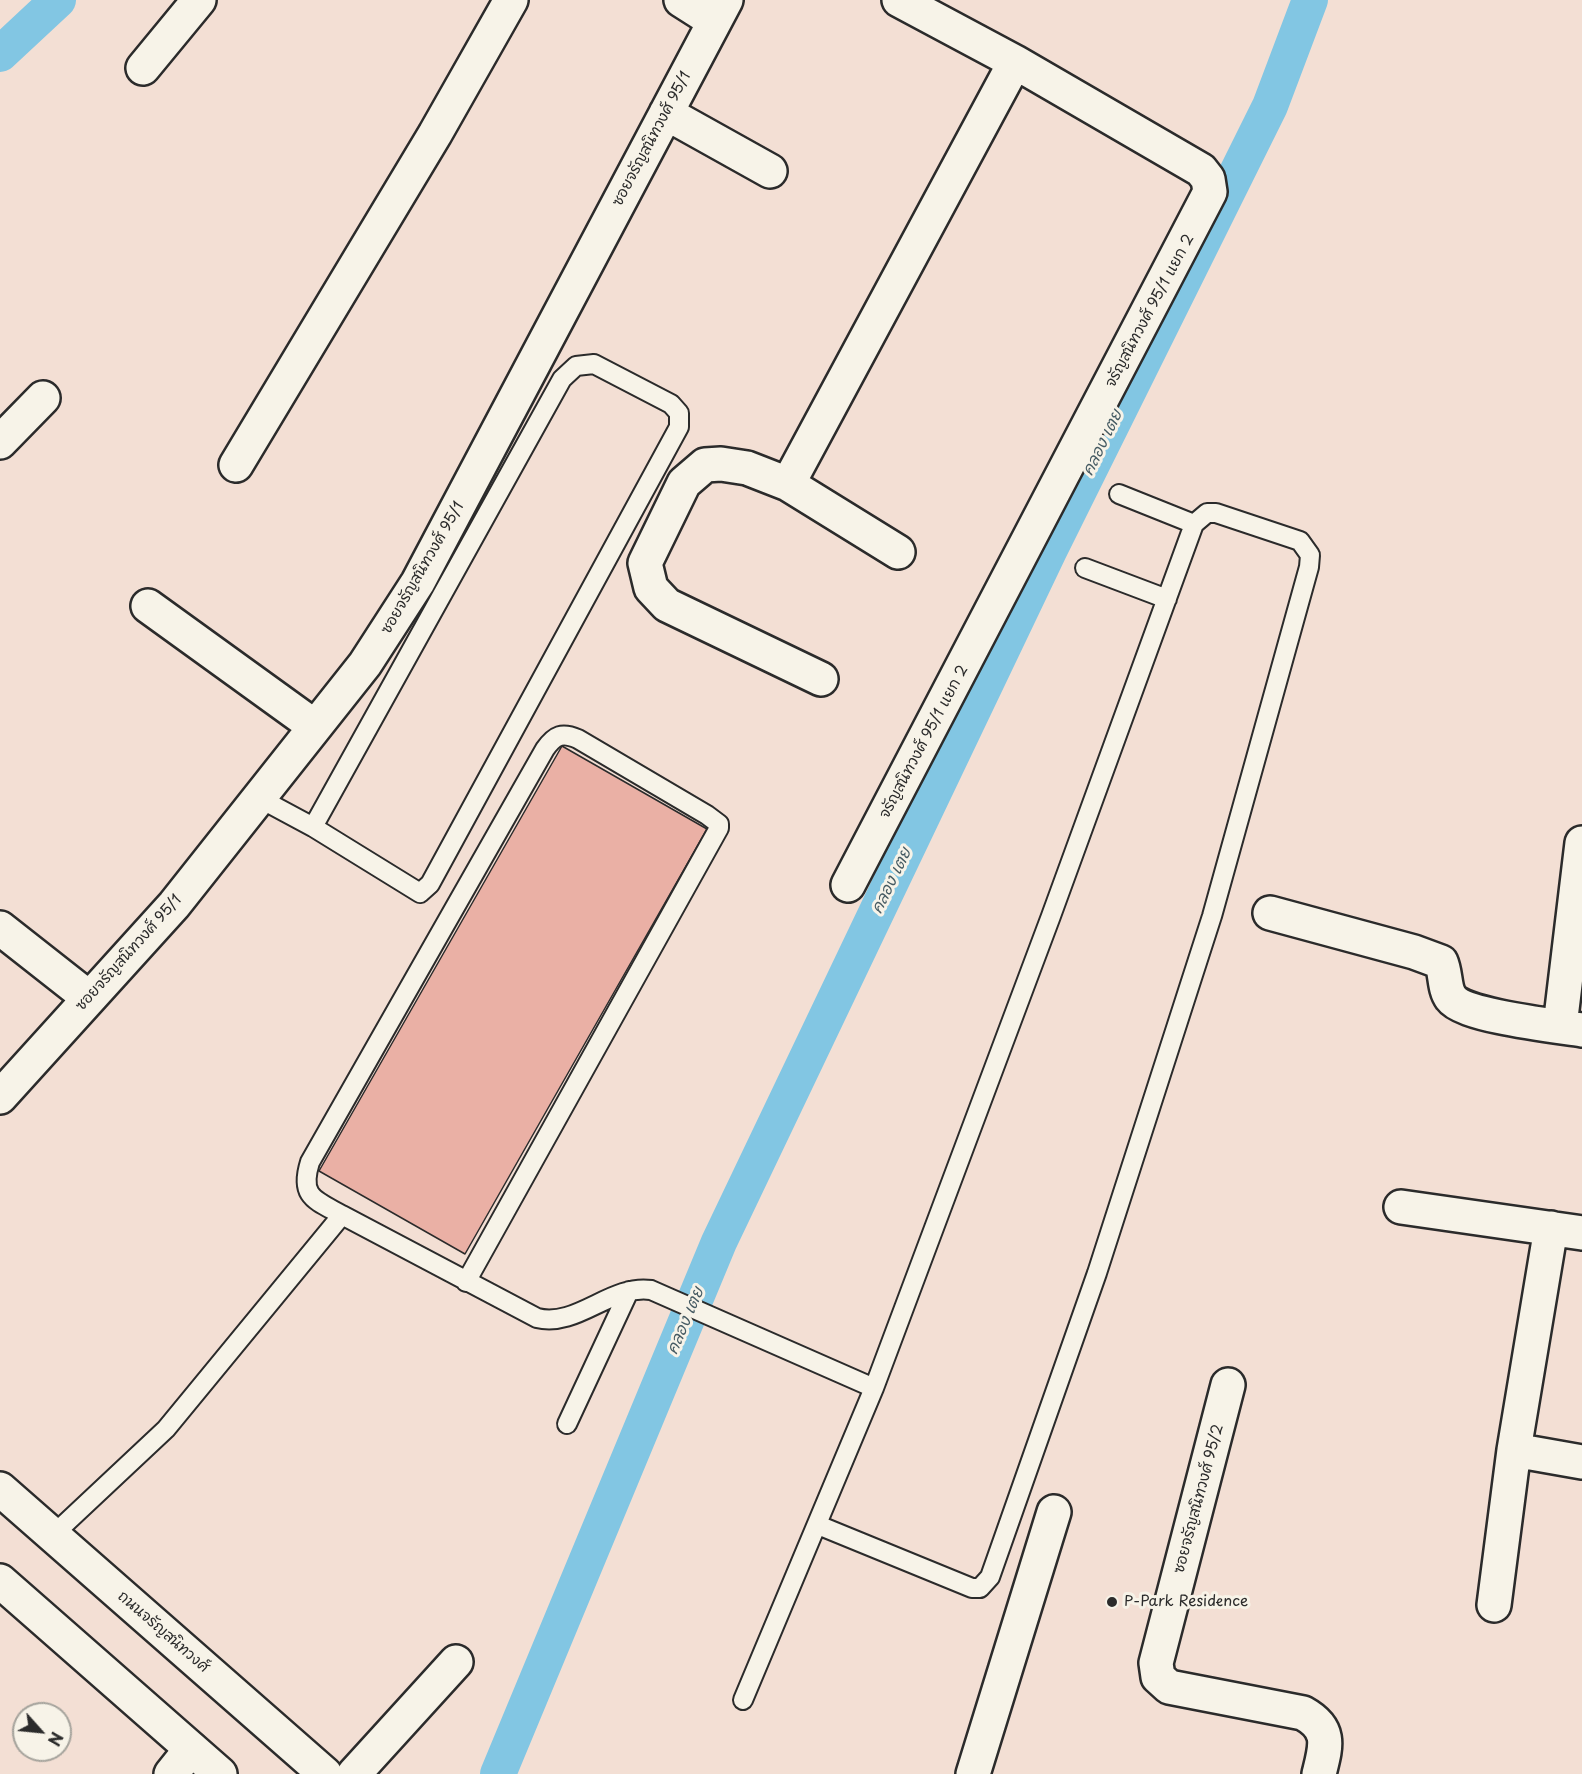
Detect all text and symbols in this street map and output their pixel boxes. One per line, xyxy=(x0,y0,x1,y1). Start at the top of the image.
street label: ซอยจรัญสนิทวงศ์ 95/1 xyxy=(609,69,695,209)
street label: จรัญสนิทวงศ์ 95/1 แยก 2 xyxy=(1102,231,1198,391)
water label: คลอง เตย xyxy=(1079,407,1127,479)
street label: ซอยจรัญสนิทวงศ์ 95/1 xyxy=(378,499,468,637)
street label: จรัญสนิทวงศ์ 95/1 แยก 2 xyxy=(876,662,972,822)
water label: คลอง เตย xyxy=(868,845,916,917)
street label: ซอยจรัญสนิทวงศ์ 95/1 xyxy=(72,891,186,1015)
water label: คลอง เตย xyxy=(663,1285,709,1357)
street label: ซอยจรัญสนิทวงศ์ 95/2 xyxy=(1170,1422,1228,1576)
street label: ถนนจรัญสนิทวงศ์ xyxy=(114,1588,212,1676)
place label: P-Park Residence xyxy=(1124,1593,1248,1611)
marker: P-Park Residence xyxy=(1105,1595,1119,1609)
north arrow xyxy=(12,1702,72,1762)
text: N xyxy=(43,1728,70,1750)

